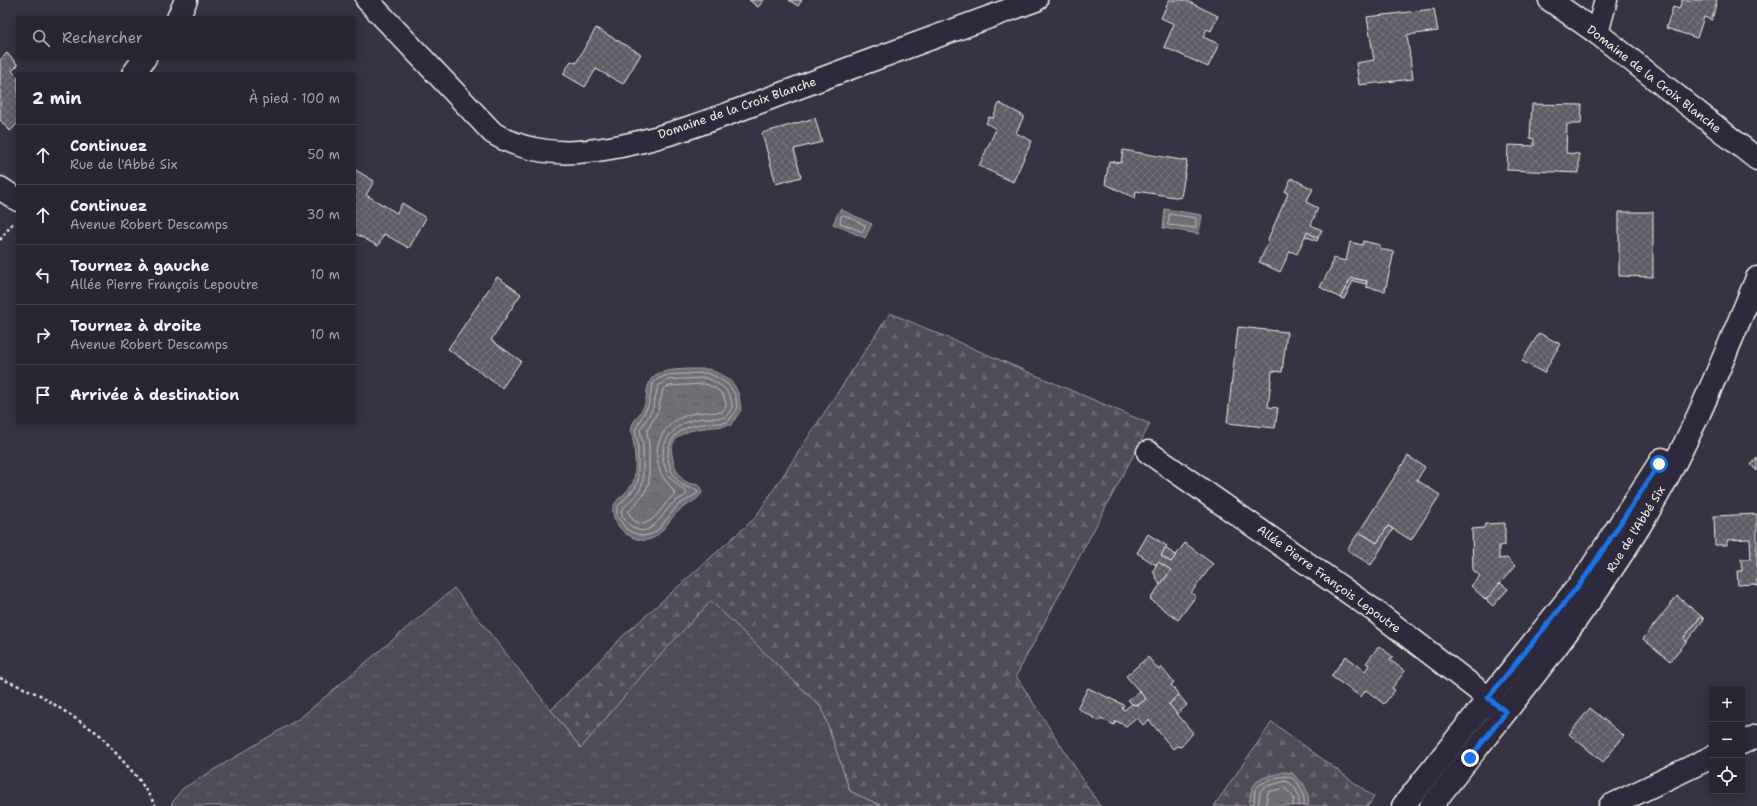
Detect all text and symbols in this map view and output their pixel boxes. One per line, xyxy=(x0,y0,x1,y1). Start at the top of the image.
search box xyxy=(16,16,356,60)
street label: Domaine de la Croix Blanche xyxy=(1584,22,1725,137)
icon: search xyxy=(30,27,52,49)
text: Rechercher xyxy=(62,28,143,48)
street label: Domaine de la Croix Blanche xyxy=(656,73,818,143)
text: 2 min xyxy=(32,87,82,109)
text: À pied · 100 m xyxy=(249,90,340,107)
text: Continuez xyxy=(70,136,147,156)
icon: ahead xyxy=(32,144,54,166)
text: 50 m xyxy=(307,146,340,163)
text: Rue de l'Abbé Six xyxy=(70,156,177,173)
text: Continuez xyxy=(70,196,147,216)
icon: ahead xyxy=(32,204,54,226)
text: 30 m xyxy=(306,206,340,223)
text: Avenue Robert Descamps xyxy=(70,216,228,233)
text: Tournez à gauche xyxy=(70,256,210,276)
icon: left xyxy=(32,264,54,286)
text: 10 m xyxy=(310,266,340,283)
text: Allée Pierre François Lepoutre xyxy=(70,276,258,293)
text: Tournez à droite xyxy=(70,316,202,336)
icon: right xyxy=(32,324,54,346)
text: 10 m xyxy=(310,326,340,343)
text: Avenue Robert Descamps xyxy=(70,336,228,353)
icon: arrive xyxy=(32,384,54,406)
text: Arrivée à destination xyxy=(70,385,239,405)
route start xyxy=(1650,455,1668,473)
street label: Rue de l'Abbé Six xyxy=(1603,483,1669,575)
street label: Allée Pierre François Lepoutre xyxy=(1254,521,1404,637)
map controls xyxy=(1709,686,1745,794)
button: + xyxy=(1709,686,1745,722)
button: − xyxy=(1709,722,1745,758)
route end xyxy=(1461,749,1479,767)
button: locate xyxy=(1709,758,1745,794)

